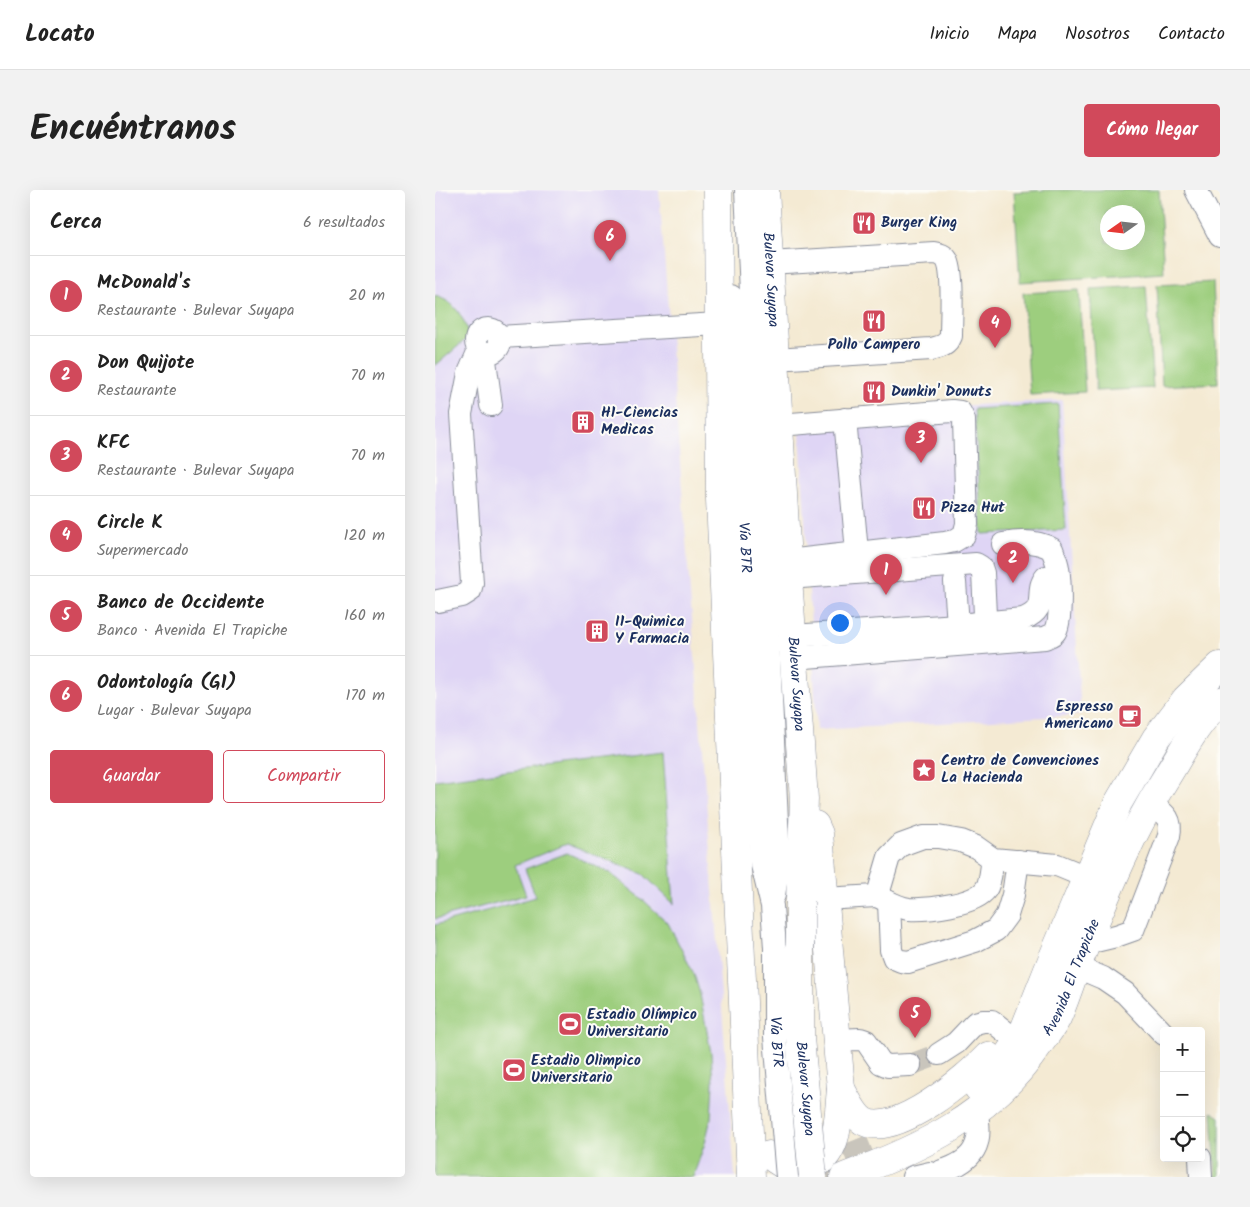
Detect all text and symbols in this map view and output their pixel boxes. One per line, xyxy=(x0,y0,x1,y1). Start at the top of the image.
text: Locato xyxy=(25,15,95,54)
text: Inicio xyxy=(929,20,969,49)
text: Mapa xyxy=(997,20,1037,49)
text: Nosotros xyxy=(1065,20,1130,49)
text: Contacto xyxy=(1158,20,1225,49)
text: Encuéntranos xyxy=(30,102,236,158)
button: Cómo llegar xyxy=(1084,104,1220,157)
north arrow xyxy=(1100,205,1145,250)
text: Cerca xyxy=(50,206,102,239)
text: 6 resultados xyxy=(303,210,385,235)
restaurant icon: Burger King xyxy=(851,210,877,236)
place label: Burger King xyxy=(881,211,957,235)
pin: 6 xyxy=(594,220,626,261)
street label: Bulevar Suyapa xyxy=(756,232,785,328)
text: McDonald's xyxy=(97,268,191,298)
text: 1 xyxy=(64,283,68,308)
text: 20 m xyxy=(349,283,385,308)
text: Restaurante · Bulevar Suyapa xyxy=(97,298,294,323)
pin: 4 xyxy=(979,307,1011,348)
restaurant icon: Pollo Campero xyxy=(861,308,887,334)
place label: Pollo Campero xyxy=(828,333,920,357)
text: Don Quijote xyxy=(97,348,194,378)
text: 2 xyxy=(61,363,71,388)
text: 70 m xyxy=(350,363,385,388)
text: Restaurante xyxy=(97,378,176,403)
restaurant icon: Dunkin' Donuts xyxy=(861,379,887,405)
place label: Dunkin' Donuts xyxy=(891,380,991,404)
place label: H1-Ciencias Medicas xyxy=(601,401,678,442)
building icon: H1-Ciencias Medicas xyxy=(570,409,596,435)
pin: 3 xyxy=(905,422,937,463)
text: KFC xyxy=(97,428,130,458)
text: 3 xyxy=(62,443,70,468)
text: 70 m xyxy=(350,443,385,468)
text: Restaurante · Bulevar Suyapa xyxy=(97,458,294,483)
restaurant icon: Pizza Hut xyxy=(911,495,937,521)
place label: Pizza Hut xyxy=(941,496,1005,520)
text: Circle K xyxy=(97,508,163,538)
street label: Vía BTR xyxy=(731,522,758,574)
text: 4 xyxy=(62,523,70,548)
text: 120 m xyxy=(344,523,385,548)
text: Supermercado xyxy=(97,538,188,563)
pin: 2 xyxy=(997,542,1029,583)
pin: 1 xyxy=(870,554,902,595)
text: Banco de Occidente xyxy=(97,588,264,618)
text: 5 xyxy=(62,603,70,628)
text: 160 m xyxy=(344,603,385,628)
place label: I1-Quimica Y Farmacia xyxy=(615,610,690,651)
your location xyxy=(827,610,853,636)
text: Banco · Avenida El Trapiche xyxy=(97,618,288,643)
building icon: I1-Quimica Y Farmacia xyxy=(584,618,610,644)
street label: Bulevar Suyapa xyxy=(780,636,811,732)
text: Odontología (G1) xyxy=(97,668,236,698)
text: 6 xyxy=(62,683,70,708)
text: 170 m xyxy=(345,683,385,708)
place label: Espresso Americano xyxy=(1044,695,1113,736)
text: Lugar · Bulevar Suyapa xyxy=(97,698,252,723)
cafe icon: Espresso Americano xyxy=(1117,703,1143,729)
place label: Centro de Convenciones La Hacienda xyxy=(941,749,1099,790)
button: Guardar xyxy=(50,750,213,803)
button: Compartir xyxy=(223,750,385,803)
place icon: Centro de Convenciones La Hacienda xyxy=(911,757,937,783)
street label: Avenida El Trapiche xyxy=(1037,915,1107,1042)
pin: 5 xyxy=(899,997,931,1038)
place label: Estadio Olímpico Universitario xyxy=(587,1003,697,1044)
sports icon: Estadio Olímpico Universitario xyxy=(557,1011,583,1037)
street label: Vía BTR xyxy=(763,1017,790,1069)
map controls xyxy=(1160,1027,1205,1162)
button: + xyxy=(1160,1027,1205,1072)
street label: Bulevar Suyapa xyxy=(788,1040,821,1137)
place label: Estadio Olimpico Universitario xyxy=(531,1049,641,1090)
sports icon: Estadio Olimpico Universitario xyxy=(501,1057,527,1083)
button: − xyxy=(1160,1072,1205,1117)
button: locate xyxy=(1160,1117,1205,1162)

